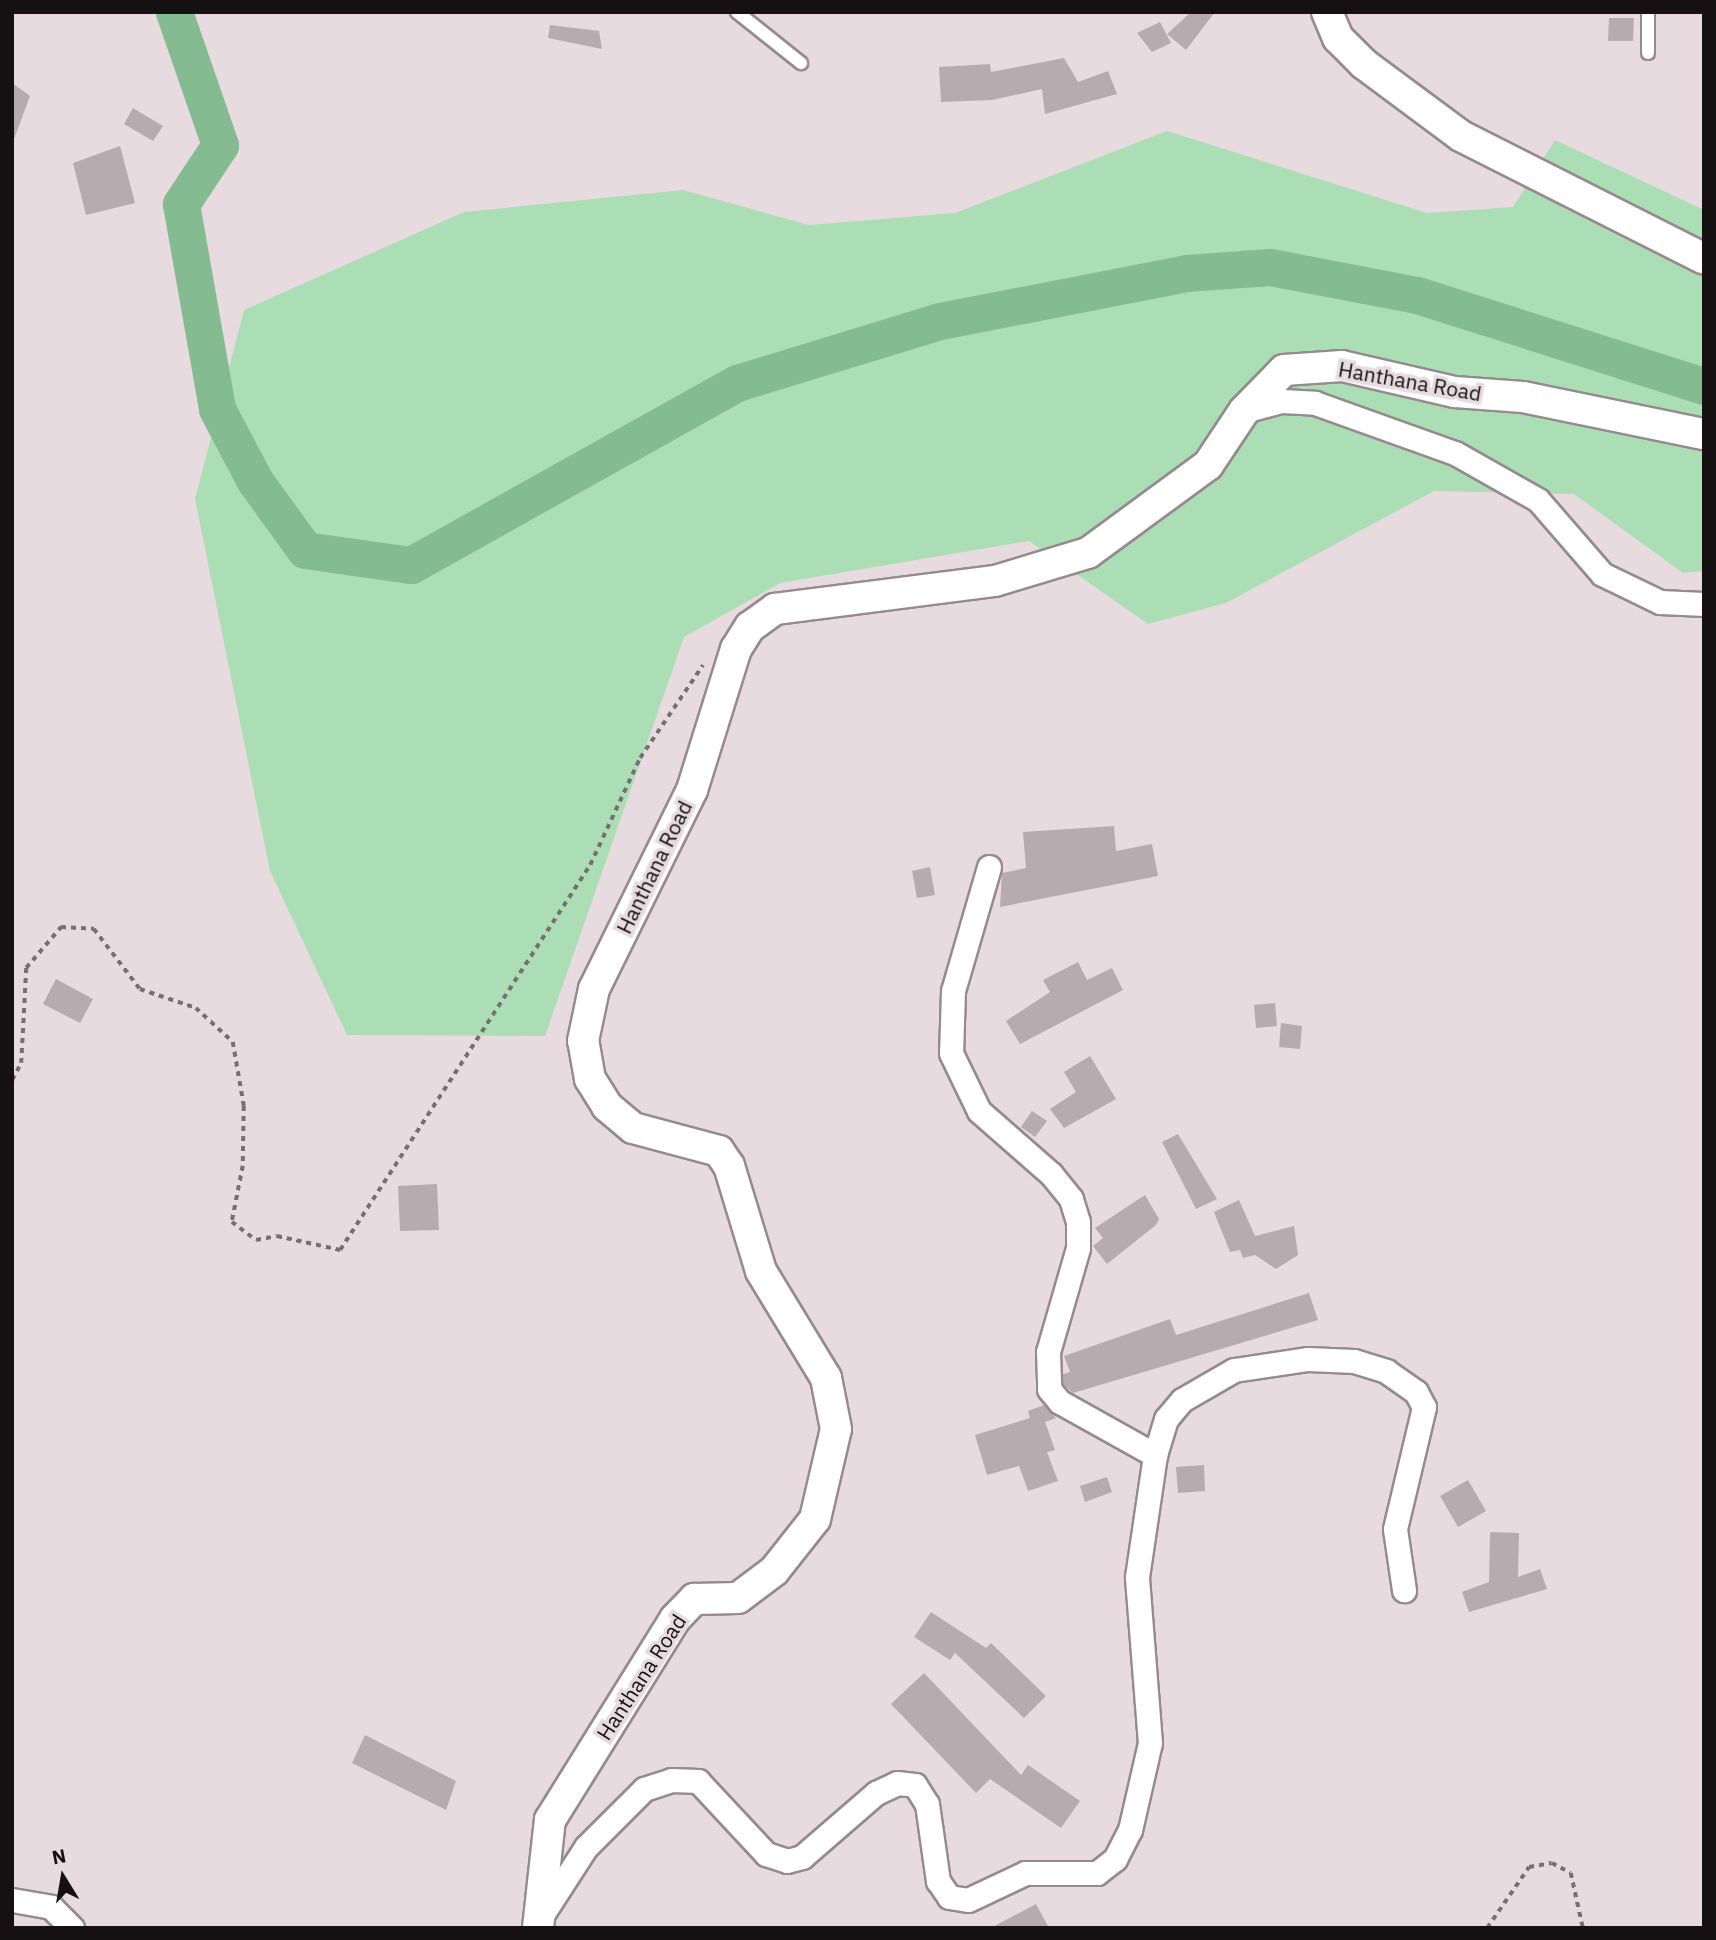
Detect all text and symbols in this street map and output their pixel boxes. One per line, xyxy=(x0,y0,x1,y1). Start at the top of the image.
street label: Hanthana Road xyxy=(1336,356,1484,406)
street label: Hanthana Road xyxy=(611,796,697,938)
street label: Hanthana Road xyxy=(591,1609,691,1745)
north arrow xyxy=(28,1842,98,1912)
text: N xyxy=(50,1843,68,1869)

